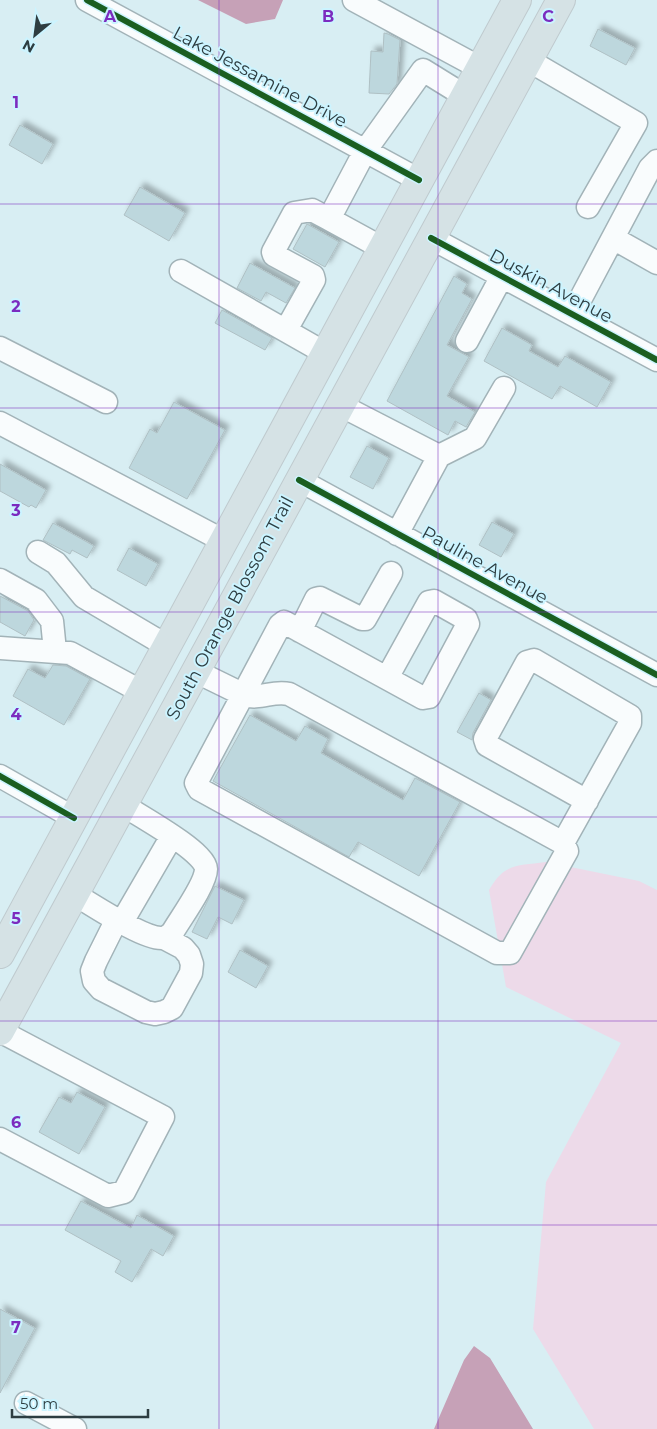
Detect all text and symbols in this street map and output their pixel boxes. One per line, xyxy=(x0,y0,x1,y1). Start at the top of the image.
text: A xyxy=(103,7,117,26)
text: B xyxy=(322,7,334,26)
text: C xyxy=(542,7,554,26)
north arrow xyxy=(10,10,60,60)
street label: Lake Jessamine Drive xyxy=(169,22,351,132)
text: N xyxy=(19,36,38,57)
text: 1 xyxy=(13,93,19,112)
street label: Duskin Avenue xyxy=(486,244,616,328)
text: 2 xyxy=(11,297,21,316)
street label: South Orange Blossom Trail xyxy=(162,492,298,724)
text: 3 xyxy=(10,501,21,520)
street label: Pauline Avenue xyxy=(418,521,552,609)
text: 4 xyxy=(10,705,22,724)
text: 5 xyxy=(11,909,21,928)
text: 6 xyxy=(11,1113,21,1132)
text: 7 xyxy=(11,1318,21,1337)
scale bar xyxy=(12,1386,149,1418)
text: 50 m xyxy=(20,1394,58,1413)

